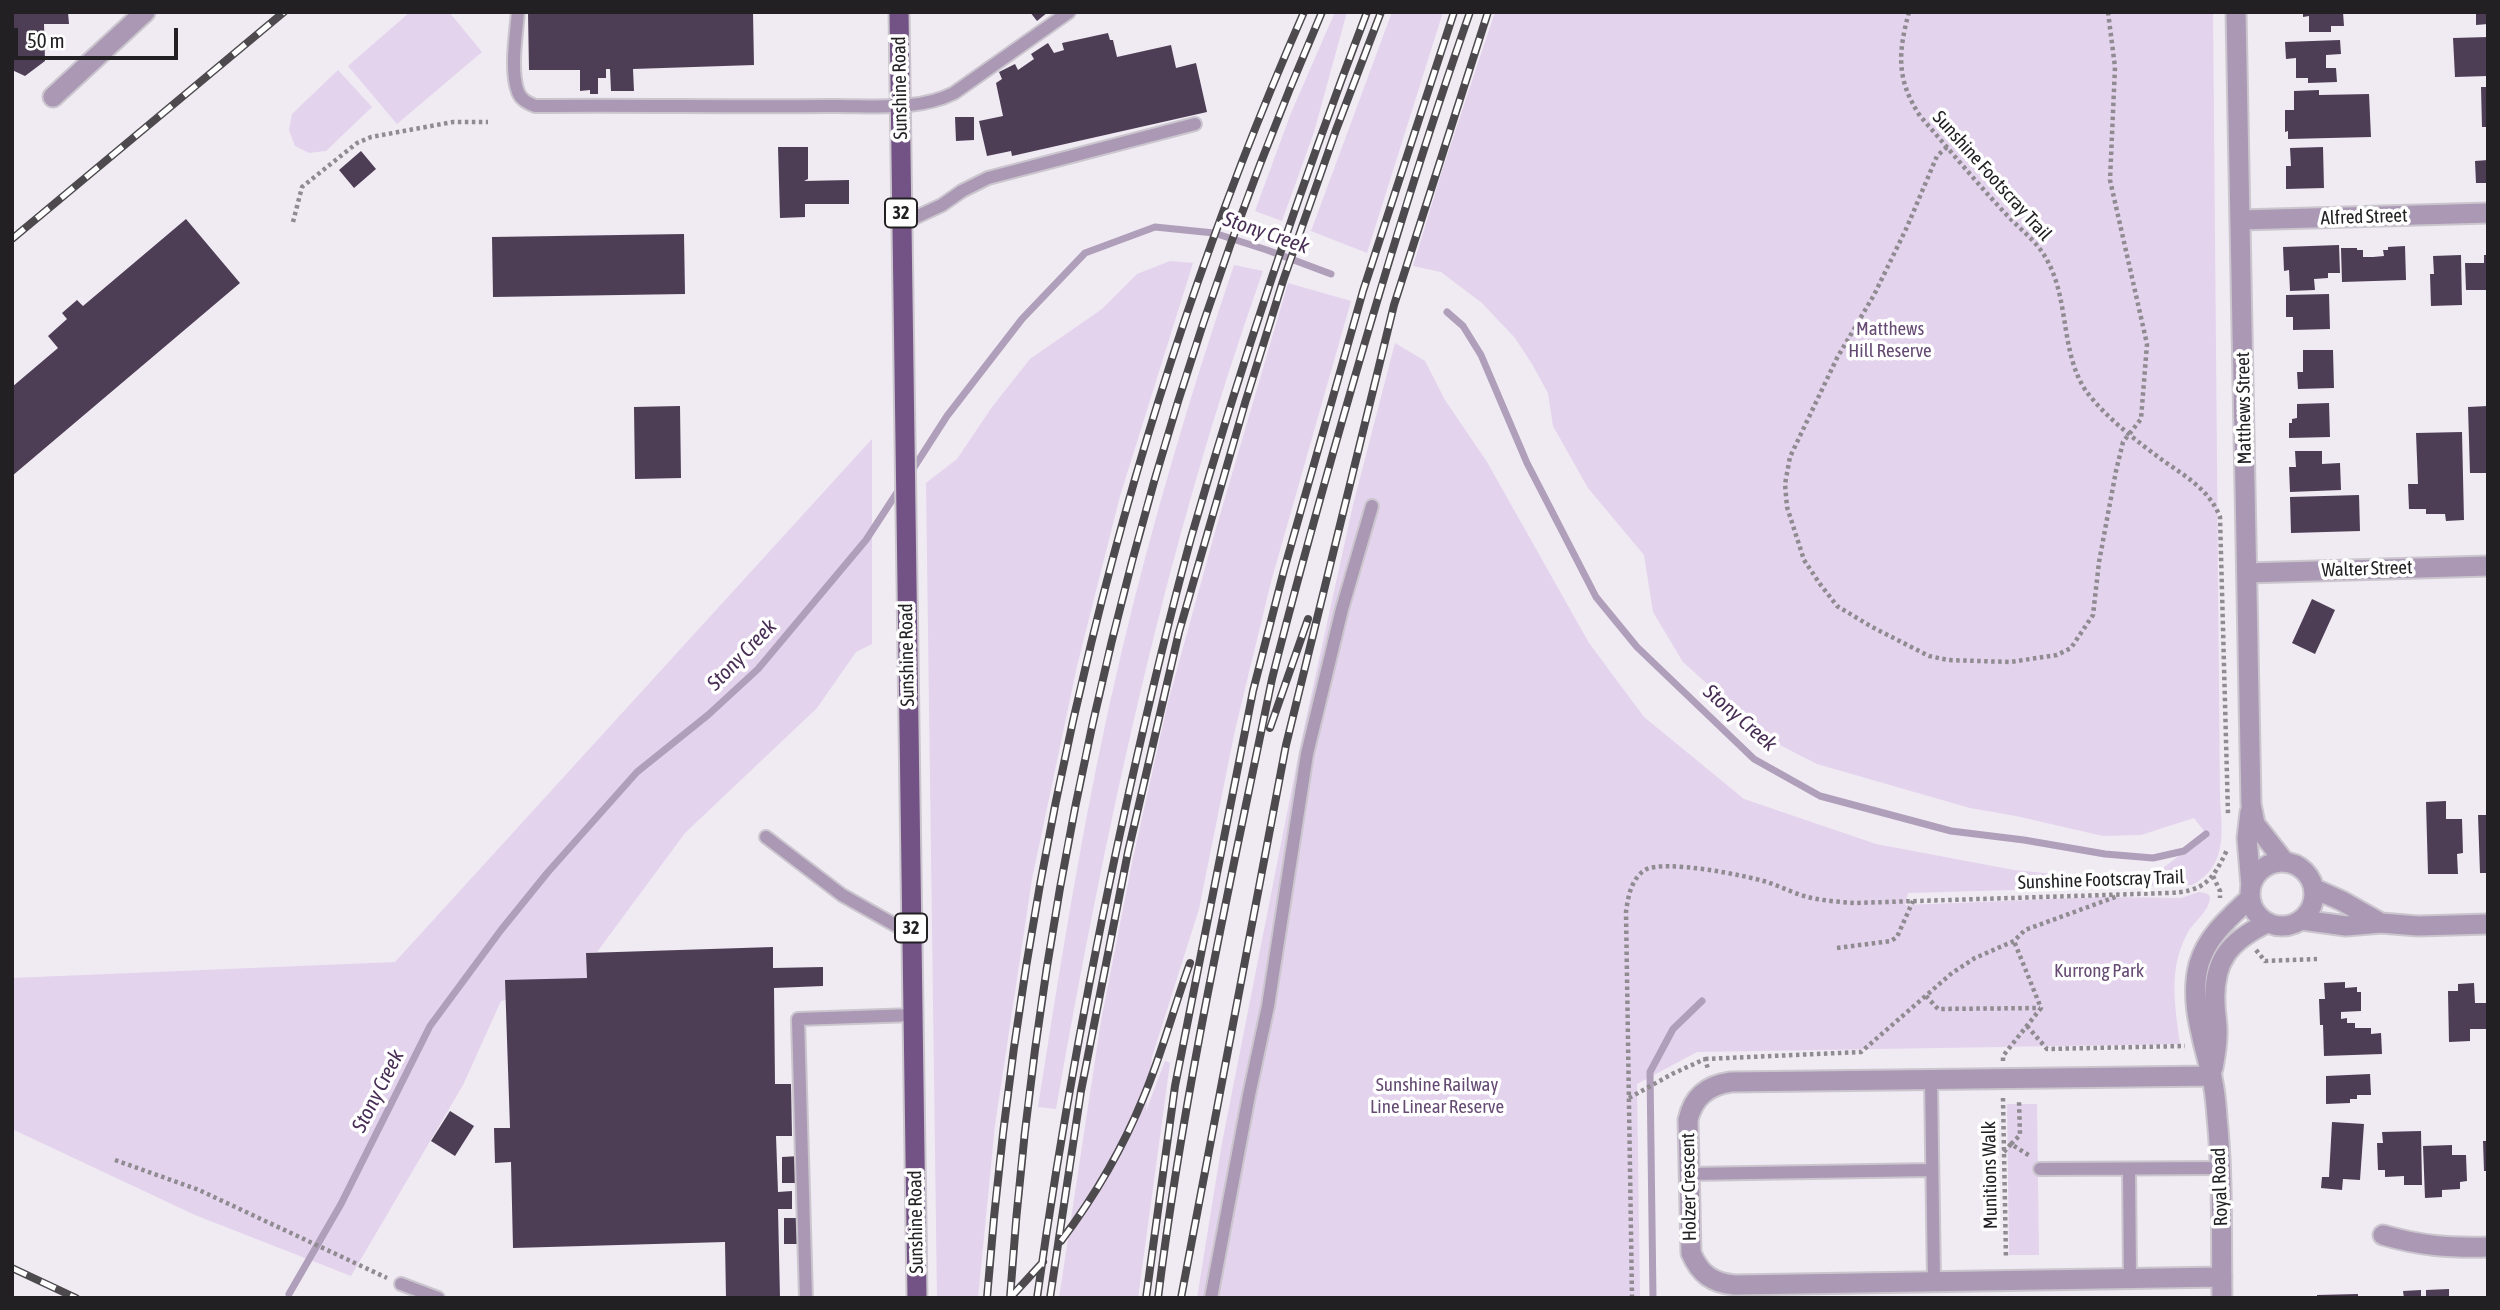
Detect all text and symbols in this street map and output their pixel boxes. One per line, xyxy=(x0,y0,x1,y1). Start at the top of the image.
scale bar xyxy=(18,14,182,58)
text: 50 m xyxy=(27,28,65,52)
street label: Sunshine Road xyxy=(888,36,912,140)
street label: Sunshine Footscray Trail xyxy=(1928,106,2056,246)
road number: 32 xyxy=(885,198,917,228)
street label: Alfred Street xyxy=(2320,204,2408,230)
water label: Stony Creek xyxy=(1220,207,1312,259)
park label: Matthews Hill Reserve xyxy=(1848,318,1932,362)
street label: Matthews Street xyxy=(2232,352,2256,464)
street label: Walter Street xyxy=(2321,556,2413,582)
street label: Sunshine Road xyxy=(895,603,919,707)
water label: Stony Creek xyxy=(702,614,782,696)
water label: Stony Creek xyxy=(1698,679,1782,757)
street label: Sunshine Footscray Trail xyxy=(2017,866,2185,894)
road number: 32 xyxy=(895,914,927,943)
park label: Kurrong Park xyxy=(2054,960,2144,982)
water label: Stony Creek xyxy=(347,1046,409,1136)
park label: Sunshine Railway Line Linear Reserve xyxy=(1370,1074,1504,1118)
street label: Munitions Walk xyxy=(1978,1121,2002,1229)
street label: Holzer Crescent xyxy=(1677,1133,1701,1241)
street label: Royal Road xyxy=(2207,1147,2233,1227)
street label: Sunshine Road xyxy=(904,1170,928,1274)

